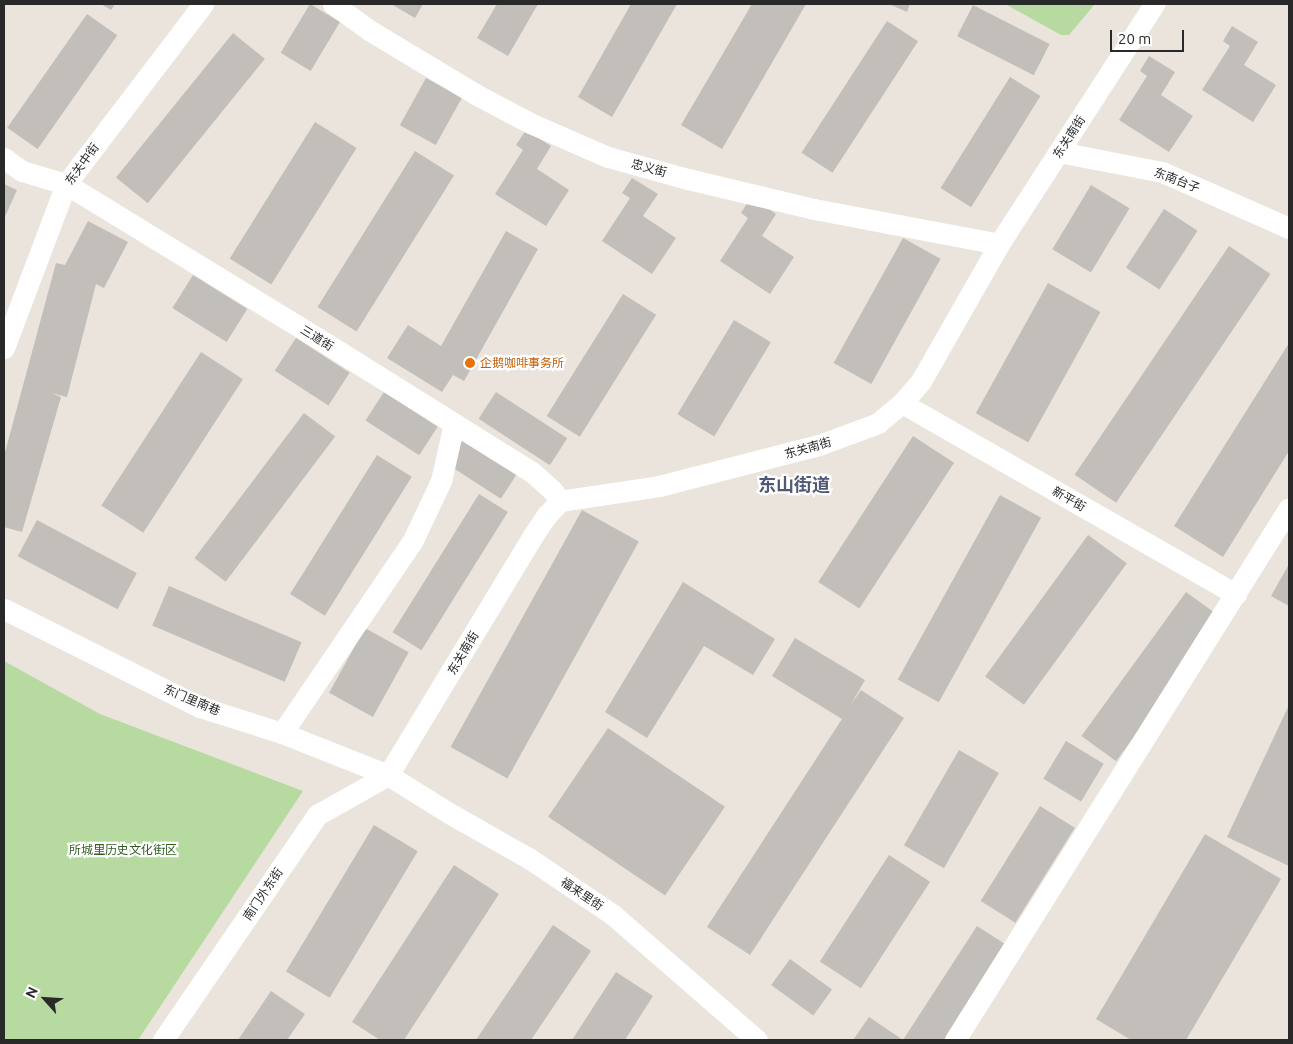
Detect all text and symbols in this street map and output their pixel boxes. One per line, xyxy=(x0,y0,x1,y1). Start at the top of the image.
scale bar xyxy=(1113,20,1187,52)
text: 20 m xyxy=(1118,30,1151,47)
street label: 东关南街 xyxy=(1050,113,1088,161)
street label: 东关中街 xyxy=(62,140,102,188)
street label: 忠义街 xyxy=(630,156,668,180)
street label: 东南台子 xyxy=(1152,165,1202,195)
street label: 三道街 xyxy=(298,322,336,354)
place label: 企鹅咖啡事务所 xyxy=(480,356,564,370)
marker: 企鹅咖啡事务所 xyxy=(464,357,476,369)
street label: 东关南街 xyxy=(783,434,833,462)
district label: 东山街道 xyxy=(758,473,830,495)
street label: 新平街 xyxy=(1050,484,1088,514)
street label: 东关南街 xyxy=(444,629,482,677)
street label: 东门里南巷 xyxy=(162,682,222,718)
park label: 所城里历史文化街区 xyxy=(69,843,177,857)
street label: 南门外东街 xyxy=(240,865,286,923)
street label: 福来里街 xyxy=(558,875,606,913)
north arrow xyxy=(20,974,70,1024)
text: N xyxy=(22,984,41,1001)

